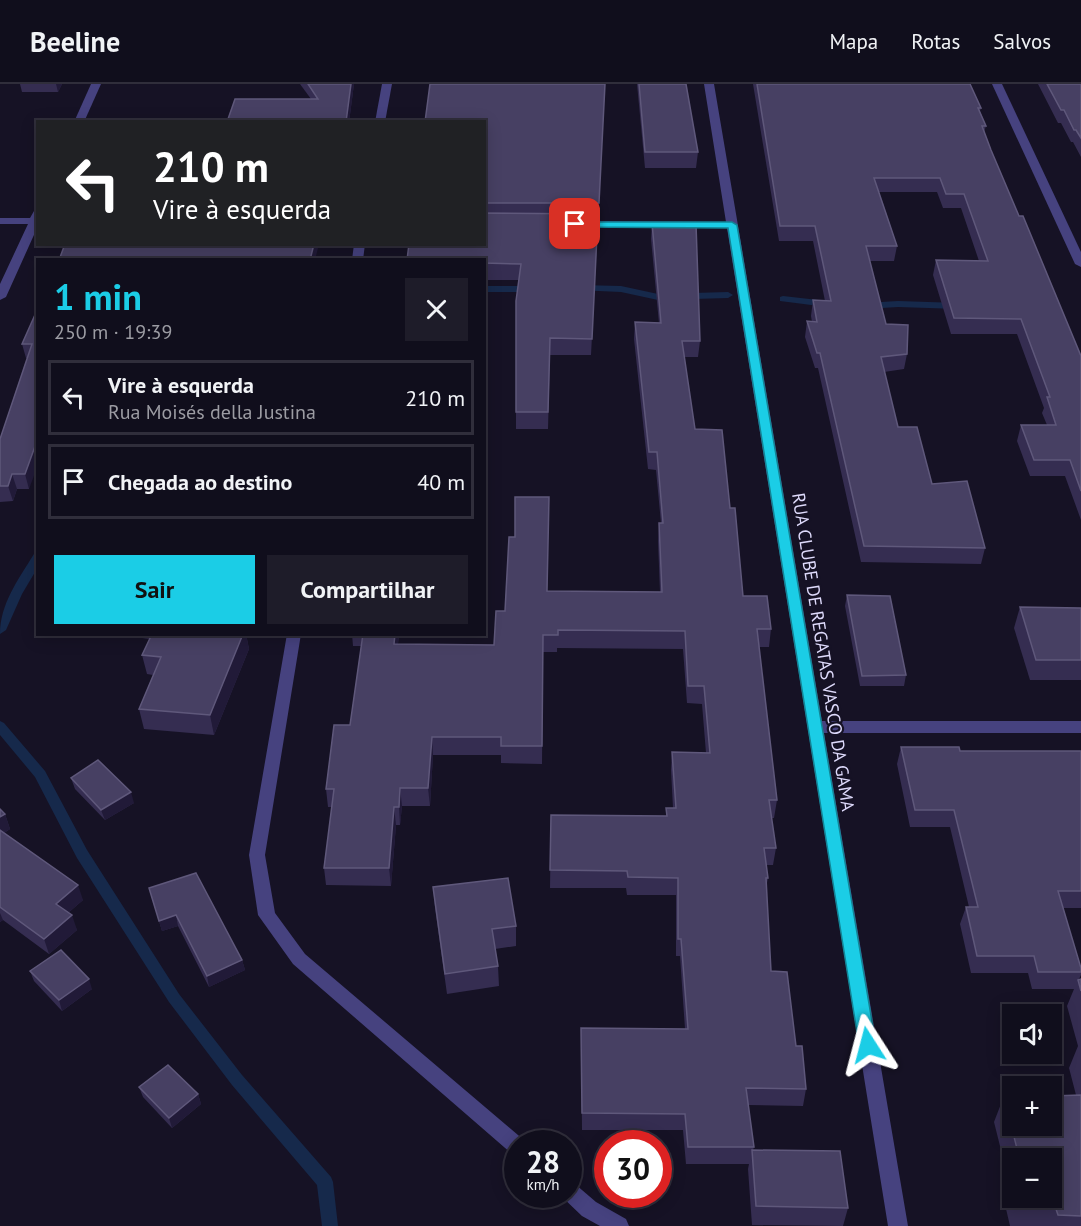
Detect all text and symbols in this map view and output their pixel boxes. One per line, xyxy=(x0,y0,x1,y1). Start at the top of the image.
text: Beeline xyxy=(30,23,120,60)
text: Mapa xyxy=(829,28,878,55)
text: Rotas xyxy=(911,28,960,55)
text: Salvos xyxy=(993,28,1051,55)
text: 210 m xyxy=(153,139,269,194)
icon: left xyxy=(54,144,132,222)
text: Vire à esquerda xyxy=(153,192,331,226)
pin xyxy=(549,198,600,249)
icon: arrive xyxy=(558,207,591,240)
text: 1 min xyxy=(54,273,142,320)
button: close xyxy=(405,278,468,341)
text: 250 m · 19:39 xyxy=(54,319,172,345)
text: Vire à esquerda xyxy=(108,371,254,399)
icon: left xyxy=(57,381,90,414)
text: 210 m xyxy=(405,384,465,412)
text: Rua Moisés della Justina xyxy=(108,399,316,425)
icon: arrive xyxy=(57,465,90,498)
text: Chegada ao destino xyxy=(108,468,292,496)
text: 40 m xyxy=(417,468,465,496)
street label: RUA CLUBE DE REGATAS VASCO DA GAMA xyxy=(787,491,860,813)
button: Sair xyxy=(54,555,255,624)
button: Compartilhar xyxy=(267,555,468,624)
map controls xyxy=(1002,1004,1062,1208)
button: sound xyxy=(1002,1004,1062,1064)
position arrow xyxy=(836,1013,900,1077)
button: + xyxy=(1002,1076,1062,1136)
speed limit sign: 30 xyxy=(594,1130,672,1208)
text: 28 xyxy=(526,1142,560,1181)
button: − xyxy=(1002,1148,1062,1208)
text: km/h xyxy=(527,1175,559,1194)

